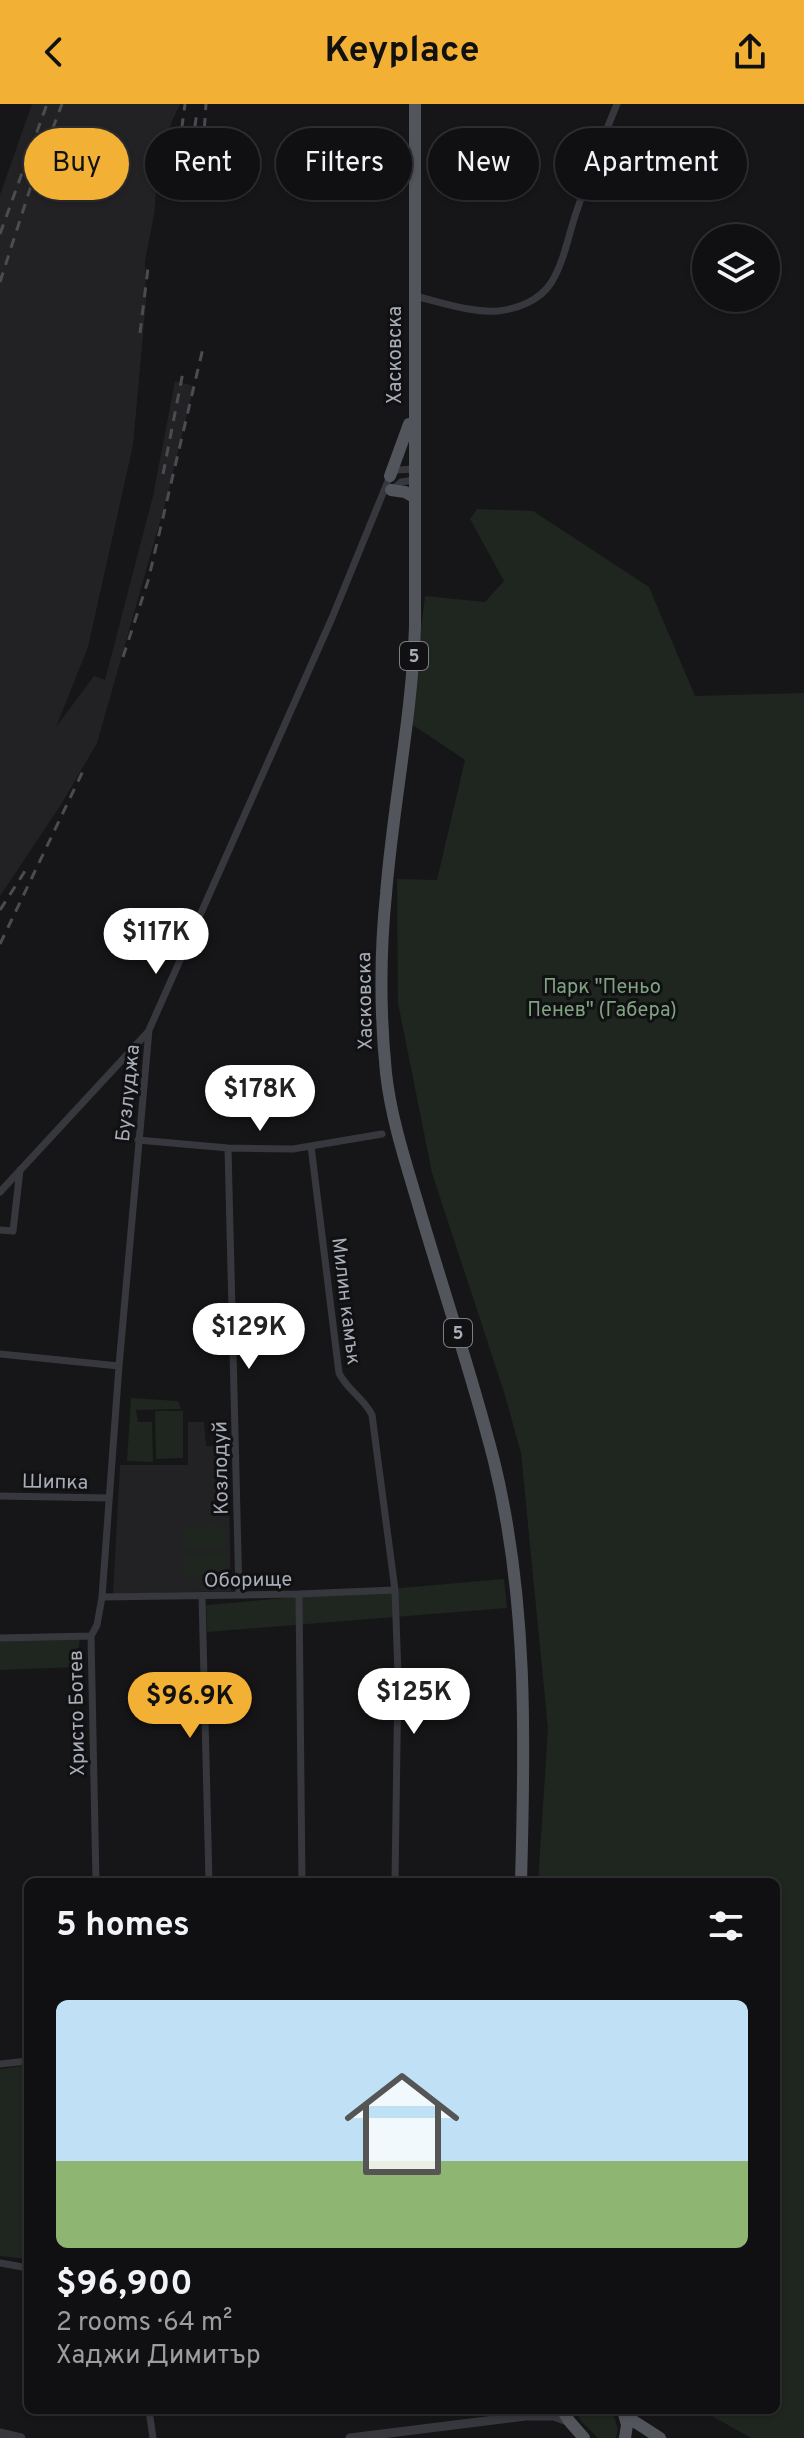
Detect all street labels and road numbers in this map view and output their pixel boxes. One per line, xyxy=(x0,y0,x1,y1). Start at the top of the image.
street label: Хасковска xyxy=(383,306,409,404)
road number: 5 xyxy=(400,642,428,670)
street label: Хасковска xyxy=(352,952,380,1050)
street label: Бузлуджа xyxy=(111,1043,147,1143)
street label: Милин камък xyxy=(324,1236,366,1366)
road number: 5 xyxy=(444,1319,472,1347)
street label: Козлодуй xyxy=(208,1421,236,1515)
street label: Шипка xyxy=(21,1469,88,1497)
street label: Оборище xyxy=(204,1567,292,1595)
street label: Христо Ботев xyxy=(64,1650,92,1776)

